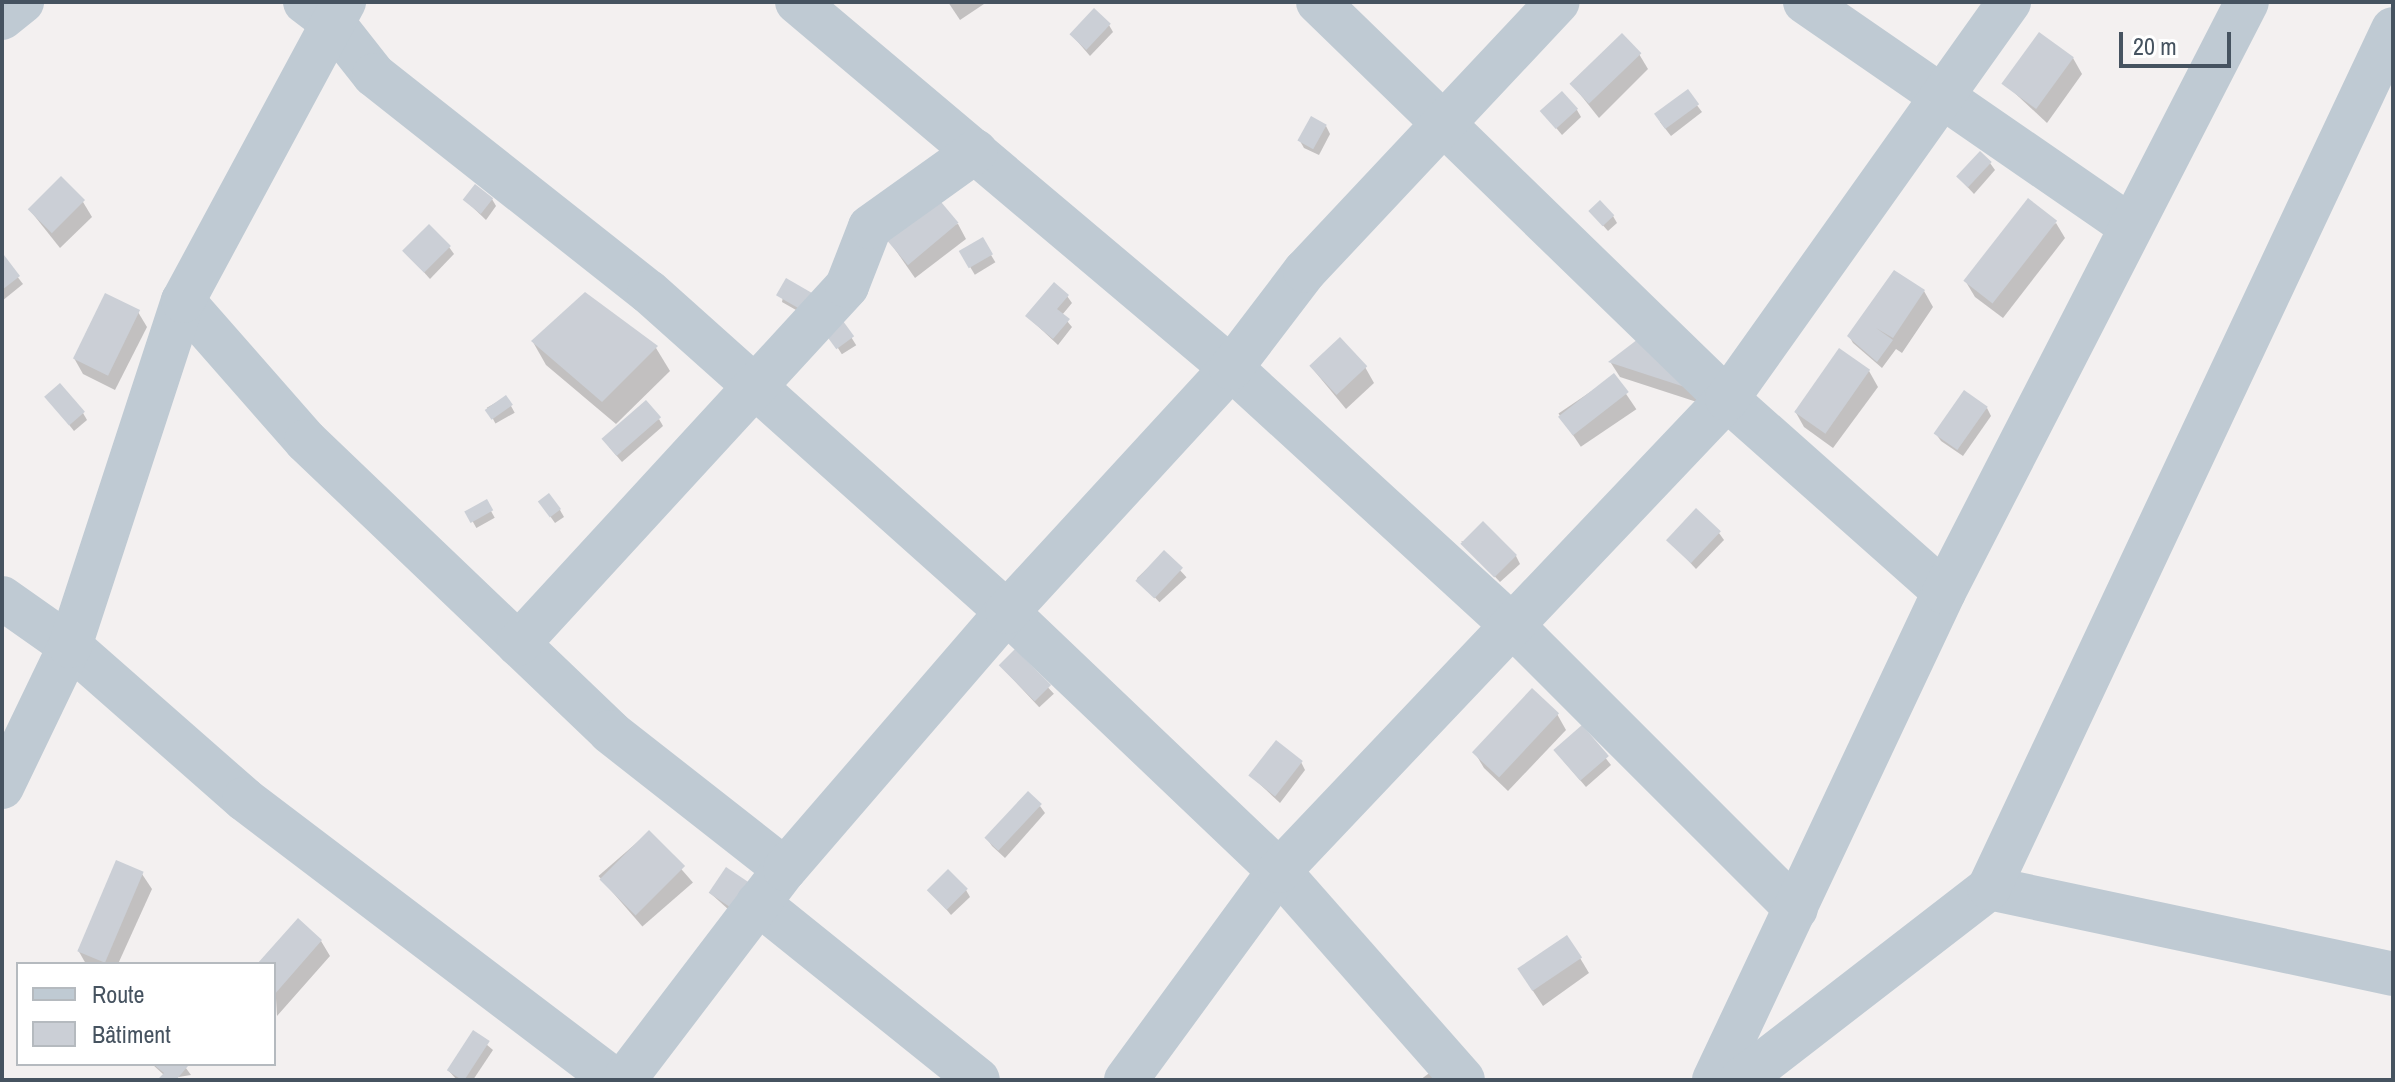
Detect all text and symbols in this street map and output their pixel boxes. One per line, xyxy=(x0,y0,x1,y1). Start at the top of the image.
scale bar xyxy=(2123,16,2235,66)
text: 20 m xyxy=(2133,30,2177,62)
legend xyxy=(16,962,276,1066)
text: Route xyxy=(92,978,145,1010)
text: Bâtiment xyxy=(92,1018,171,1050)

